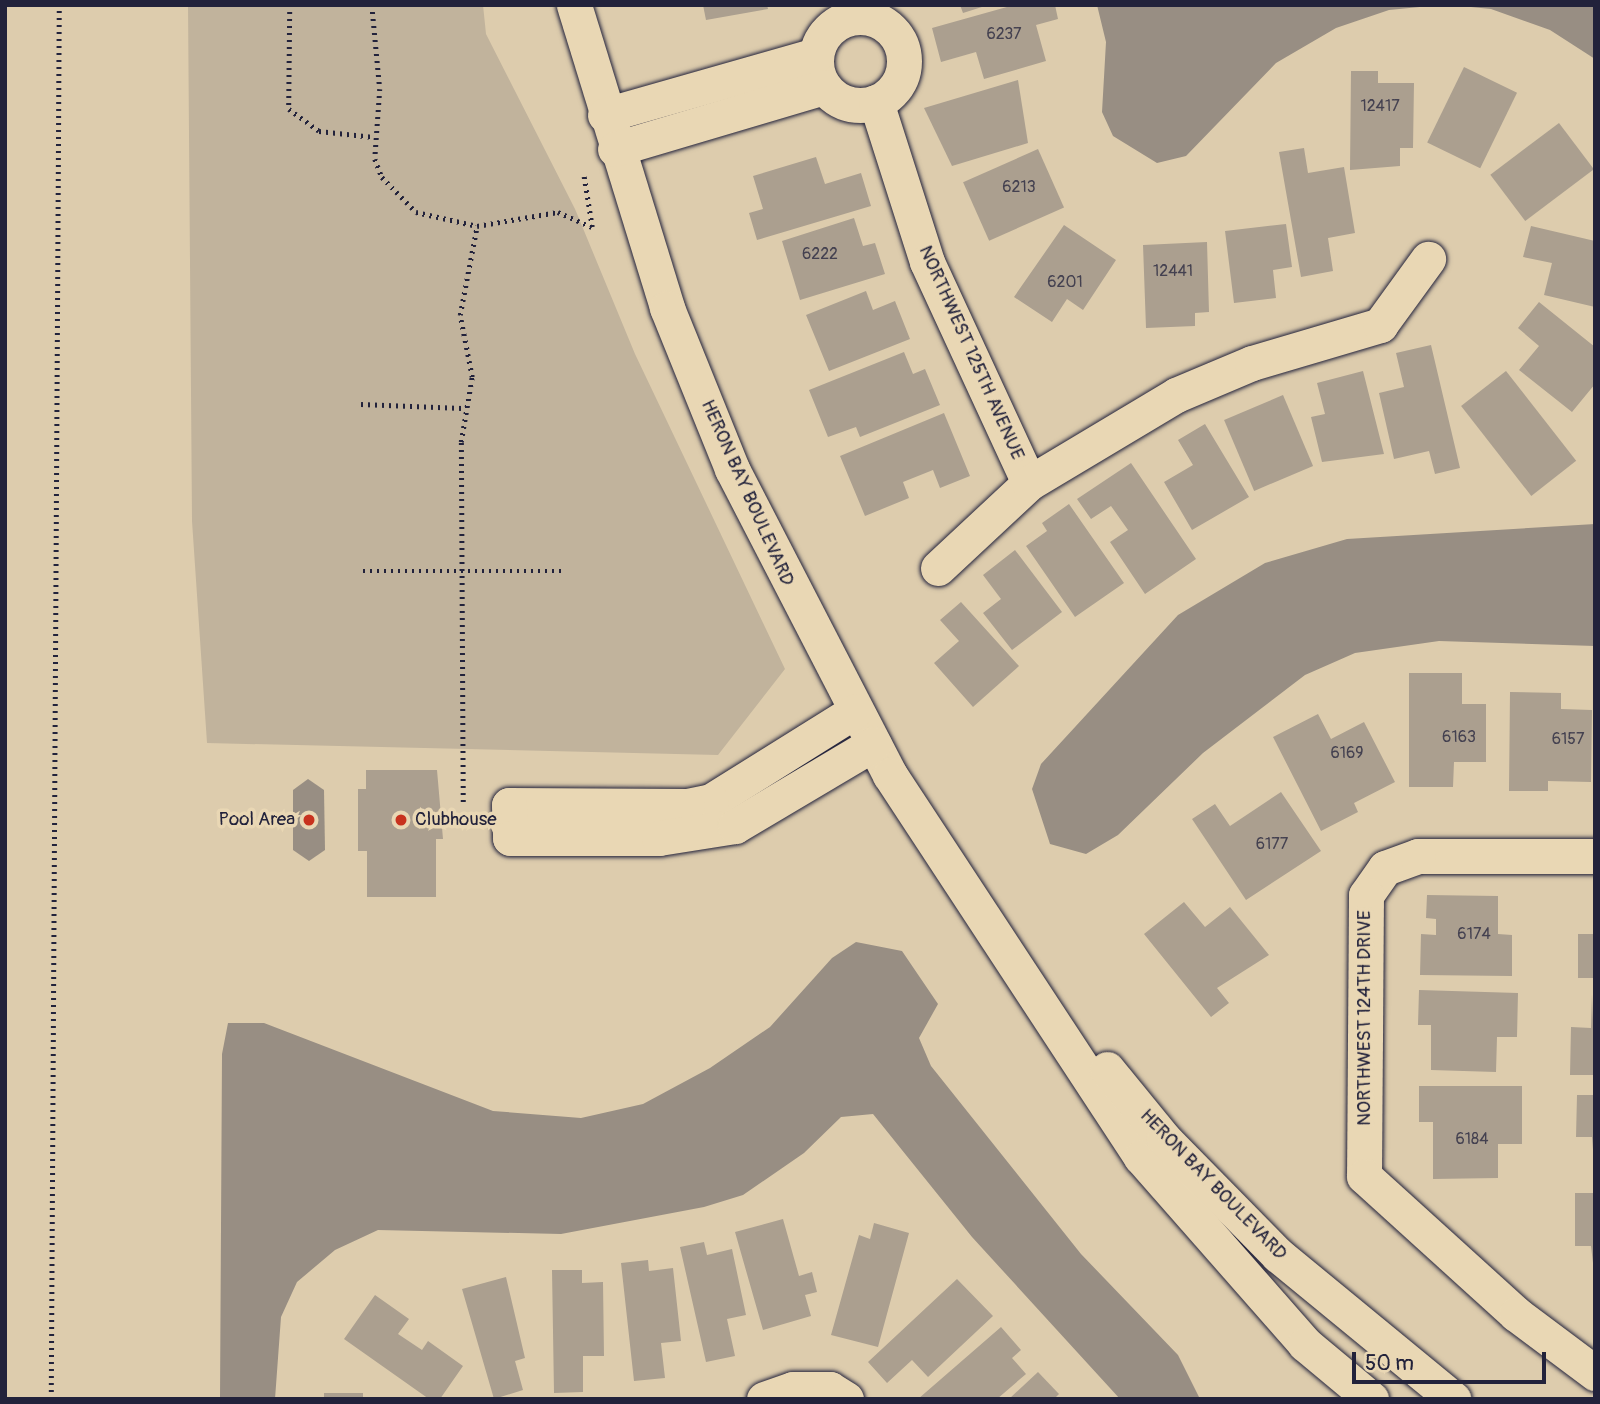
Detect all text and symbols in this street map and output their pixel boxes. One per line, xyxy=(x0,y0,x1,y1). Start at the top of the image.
house number: 6237 xyxy=(986,24,1022,44)
house number: 12417 xyxy=(1360,96,1400,116)
house number: 6213 xyxy=(1002,177,1036,197)
street label: NORTHWEST 125TH AVENUE xyxy=(913,242,1029,464)
house number: 6222 xyxy=(802,244,838,264)
house number: 12441 xyxy=(1153,261,1193,281)
house number: 6201 xyxy=(1047,272,1083,292)
street label: HERON BAY BOULEVARD xyxy=(696,396,798,590)
house number: 6163 xyxy=(1442,727,1476,747)
house number: 6157 xyxy=(1552,729,1584,749)
house number: 6169 xyxy=(1330,743,1364,763)
place label: Pool Area xyxy=(219,809,295,831)
place label: Clubhouse xyxy=(415,809,497,831)
marker: Pool Area xyxy=(301,812,317,828)
marker: Clubhouse xyxy=(393,812,409,828)
house number: 6177 xyxy=(1256,834,1288,854)
street label: NORTHWEST 124TH DRIVE xyxy=(1354,910,1376,1126)
house number: 6174 xyxy=(1457,924,1491,944)
street label: HERON BAY BOULEVARD xyxy=(1135,1105,1291,1265)
house number: 6184 xyxy=(1456,1129,1488,1149)
scale bar xyxy=(1355,1338,1549,1382)
text: 50 m xyxy=(1365,1350,1414,1377)

